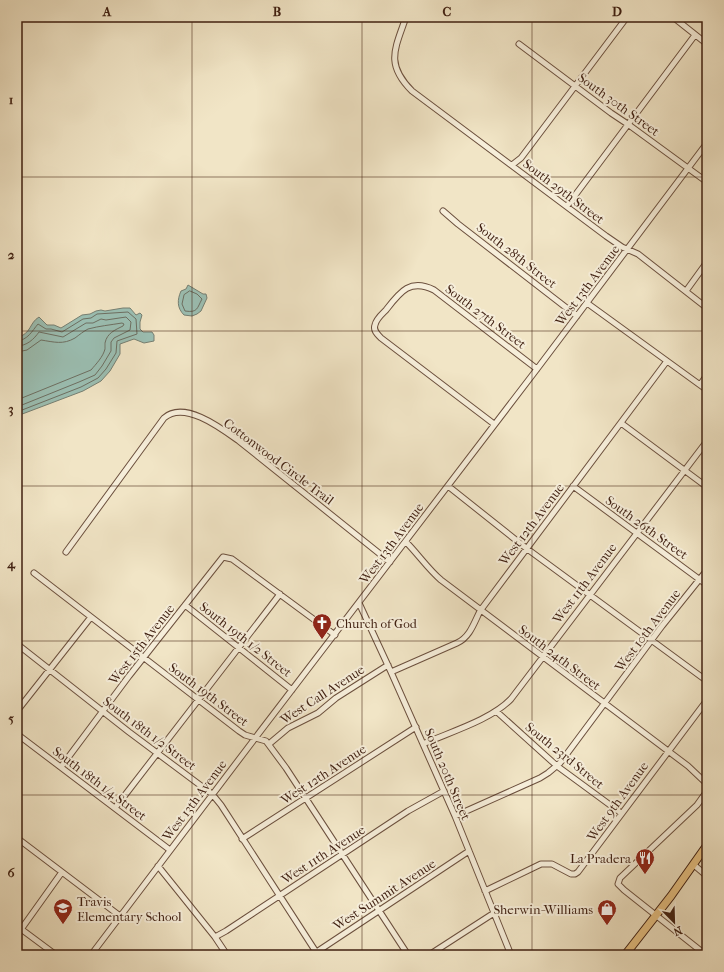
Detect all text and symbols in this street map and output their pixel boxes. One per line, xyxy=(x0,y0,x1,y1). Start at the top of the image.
text: A xyxy=(102,4,112,19)
text: B xyxy=(273,4,282,19)
text: C xyxy=(443,4,452,19)
text: D xyxy=(612,4,622,19)
street label: South 30th Street xyxy=(575,70,663,139)
text: 1 xyxy=(9,92,14,107)
street label: South 29th Street xyxy=(520,156,608,227)
street label: South 28th Street xyxy=(474,219,560,292)
street label: West 13th Avenue xyxy=(552,242,623,329)
text: 2 xyxy=(8,247,15,262)
street label: South 27th Street xyxy=(442,281,529,352)
text: 3 xyxy=(8,401,14,417)
street label: Cottonwood Circle Trail xyxy=(221,415,337,508)
street label: West 12th Avenue xyxy=(495,480,567,569)
street label: South 26th Street xyxy=(603,493,691,562)
street label: West 13th Avenue xyxy=(356,500,427,587)
street label: West 11th Avenue xyxy=(549,540,620,627)
text: 4 xyxy=(6,556,16,572)
street label: West 10th Avenue xyxy=(611,586,684,675)
street label: South 19th 1/2 Street xyxy=(197,599,295,680)
street label: West 15th Avenue xyxy=(105,601,178,688)
church icon: Church of God xyxy=(311,612,333,640)
place label: Church of God xyxy=(336,616,418,631)
street label: South 24th Street xyxy=(516,622,604,693)
street label: South 19th Street xyxy=(166,660,252,729)
street label: West Call Avenue xyxy=(277,661,368,728)
street label: South 18th 1/2 Street xyxy=(100,693,200,774)
text: 5 xyxy=(8,711,14,726)
street label: South 23rd Street xyxy=(522,719,607,792)
street label: South 20th Street xyxy=(421,726,474,823)
street label: West 12th Avenue xyxy=(277,741,369,808)
street label: South 18th 1/4 Street xyxy=(50,743,150,824)
street label: West 13th Avenue xyxy=(159,757,230,844)
street label: West 9th Avenue xyxy=(583,758,651,845)
street label: West 11th Avenue xyxy=(278,822,368,888)
restaurant icon: La Pradera xyxy=(634,847,656,875)
place label: La Pradera xyxy=(570,851,632,866)
street label: West Summit Avenue xyxy=(329,855,439,934)
text: 6 xyxy=(7,865,15,880)
place label: Travis Elementary School xyxy=(77,894,182,924)
school or university icon: Travis Elementary School xyxy=(52,897,74,925)
shop icon: Sherwin-Williams xyxy=(596,898,618,926)
place label: Sherwin-Williams xyxy=(493,902,593,917)
north arrow xyxy=(654,902,694,942)
text: N xyxy=(671,923,684,939)

